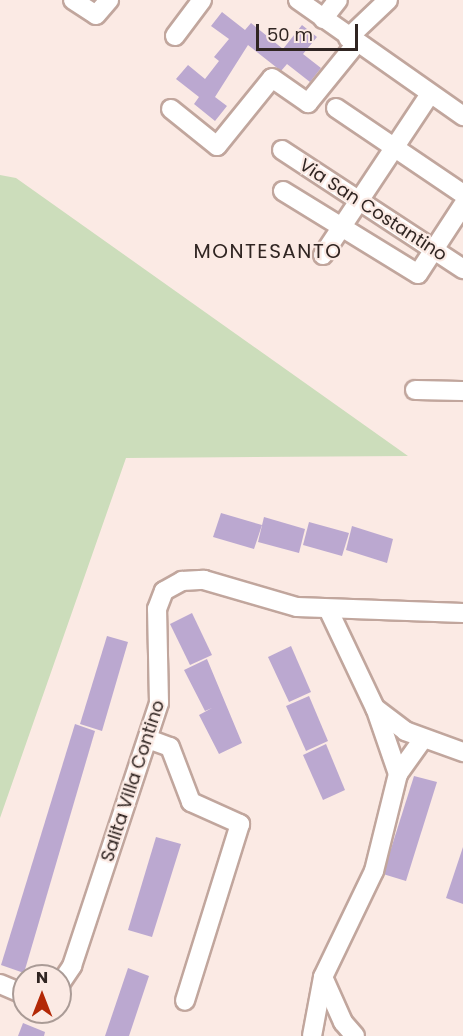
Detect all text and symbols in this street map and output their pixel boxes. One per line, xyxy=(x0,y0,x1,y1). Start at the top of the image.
scale bar xyxy=(259,12,361,50)
text: 50 m xyxy=(267,22,313,47)
street label: Via San Costantino xyxy=(295,154,451,266)
district label: MONTESANTO xyxy=(194,239,342,263)
street label: Salita Villa Contino xyxy=(97,698,169,864)
north arrow xyxy=(12,964,72,1024)
text: N xyxy=(36,966,48,989)

